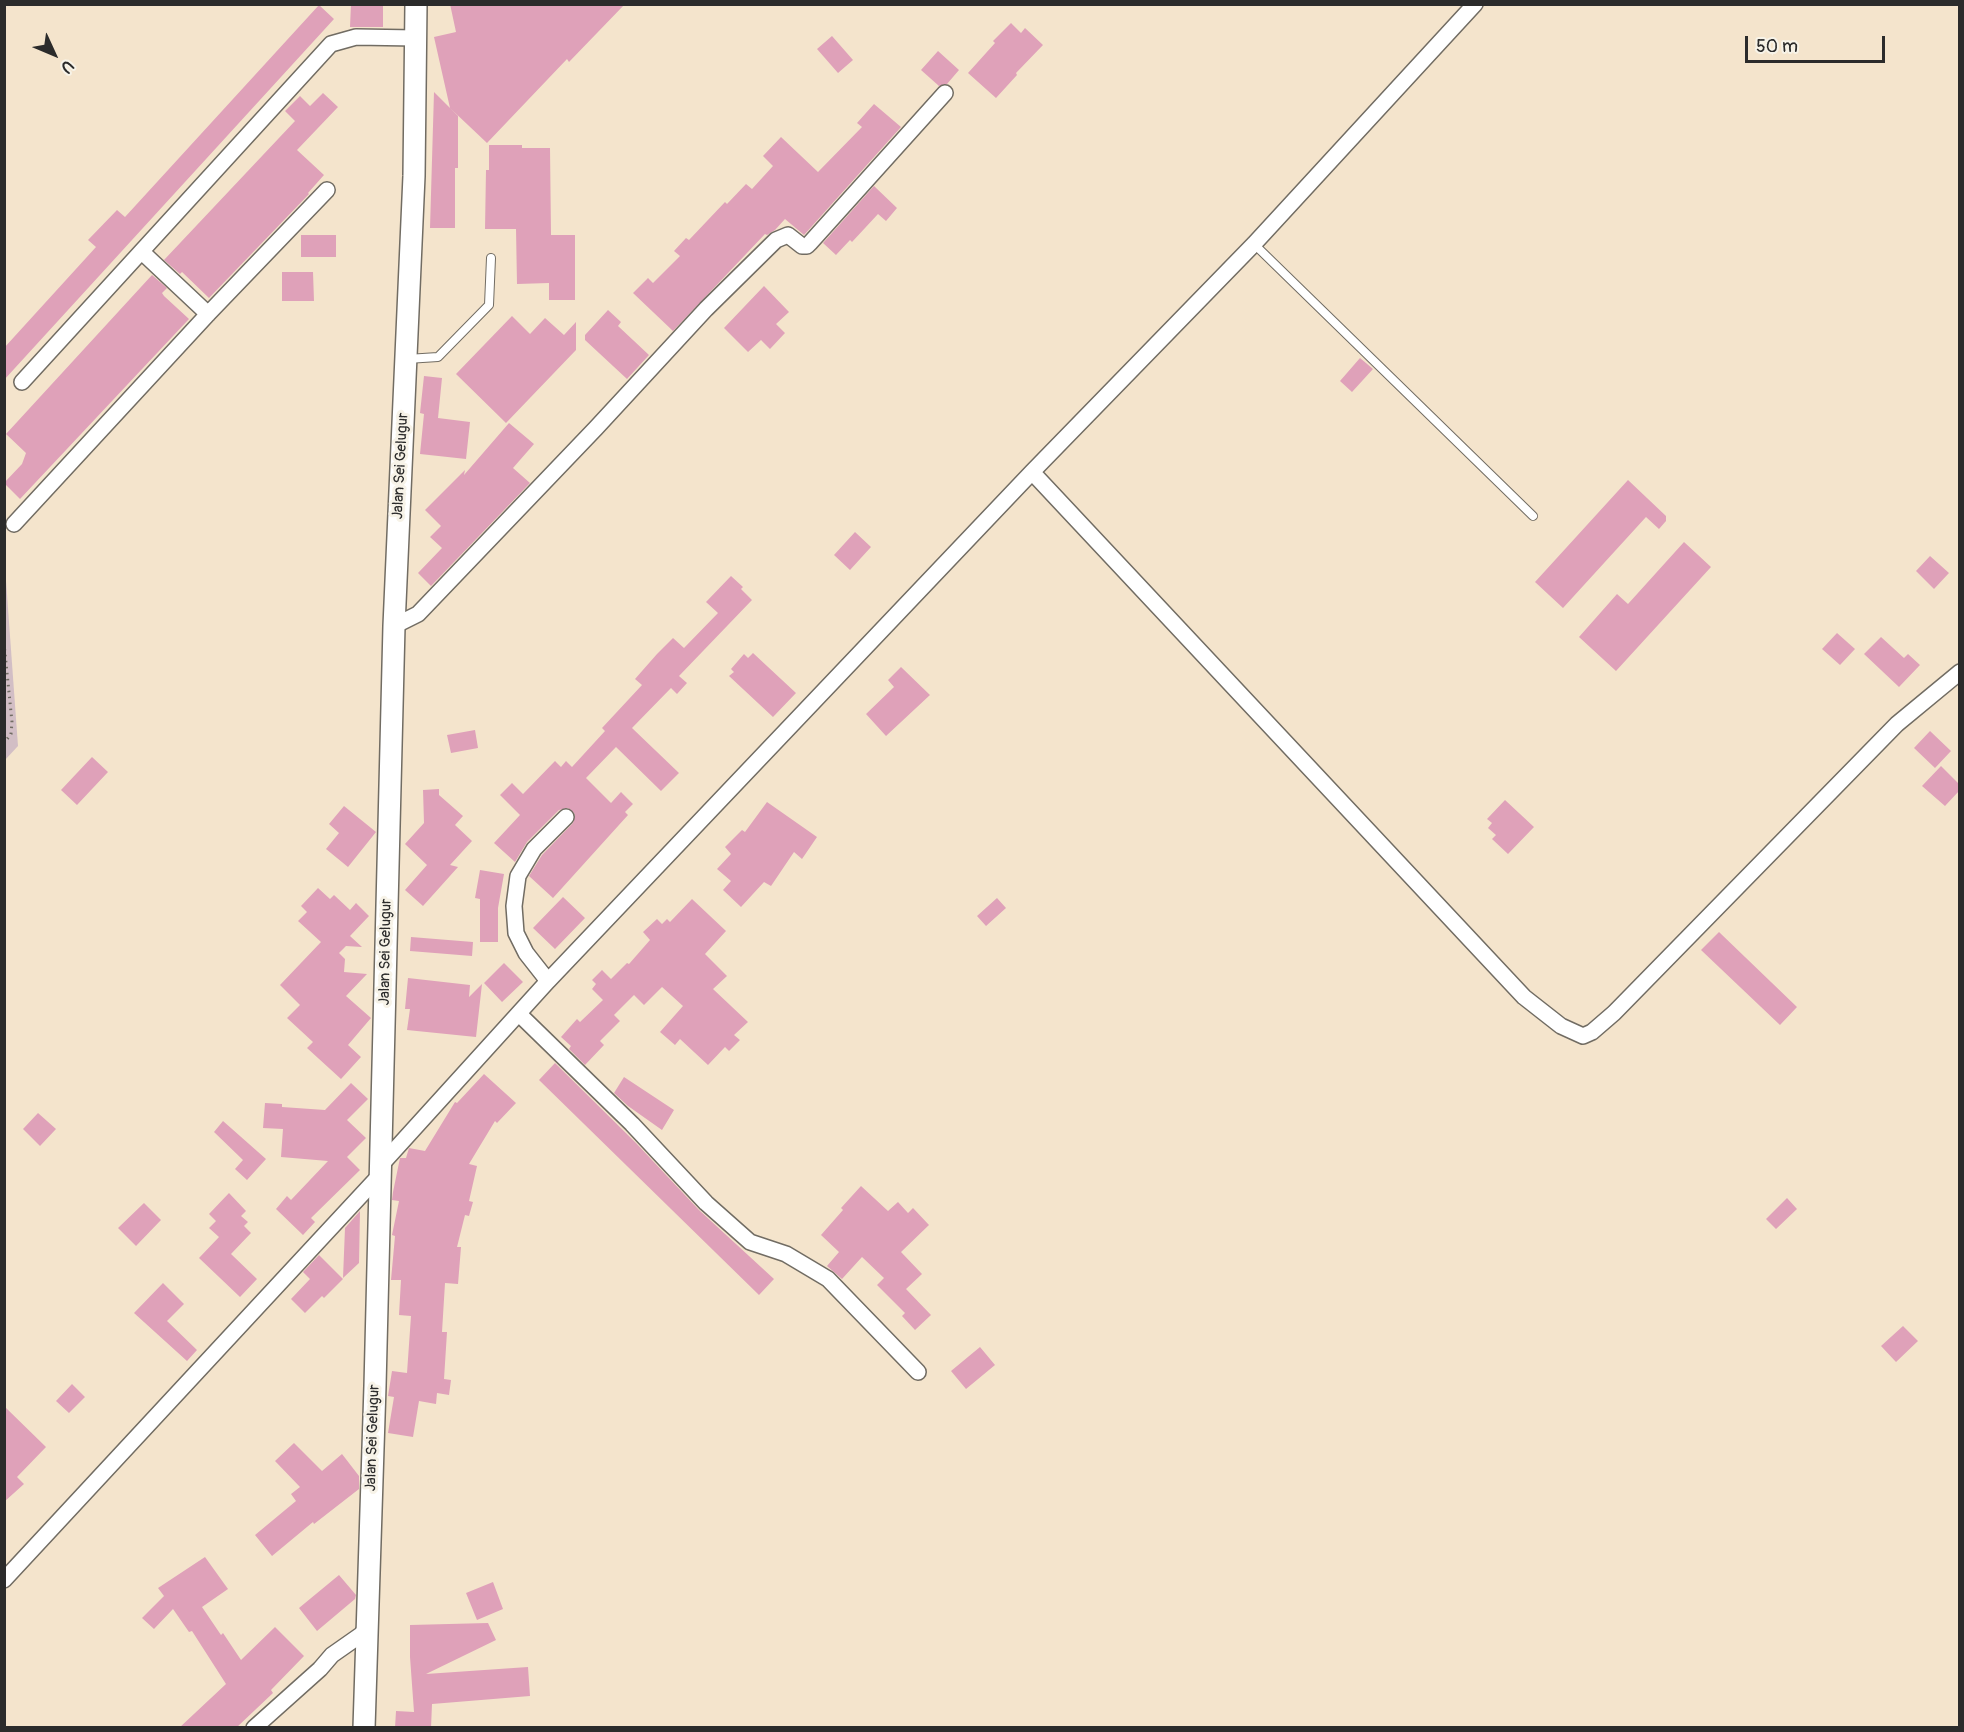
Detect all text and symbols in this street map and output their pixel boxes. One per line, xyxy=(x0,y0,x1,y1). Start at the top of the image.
north arrow xyxy=(24,24,84,84)
scale bar xyxy=(1748,24,1888,62)
text: 50 m xyxy=(1756,35,1798,58)
text: U xyxy=(56,56,78,77)
street label: Jalan Sei Gelugur xyxy=(389,412,413,520)
street label: Jalan Sei Gelugur xyxy=(376,898,396,1006)
street label: Jalan Sei Gelugur xyxy=(362,1384,384,1492)

